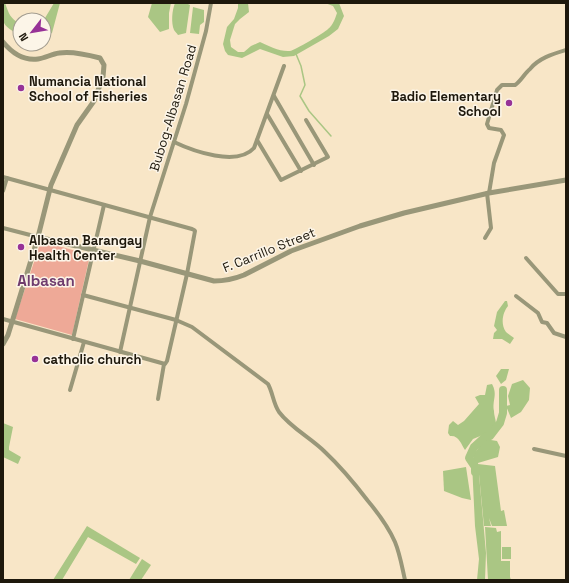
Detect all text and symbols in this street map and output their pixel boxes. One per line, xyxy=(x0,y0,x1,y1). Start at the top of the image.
north arrow xyxy=(12,12,52,52)
text: N xyxy=(16,30,31,44)
street label: Bubog-Albasan Road xyxy=(146,43,200,173)
place label: Numancia National School of Fisheries xyxy=(29,73,148,105)
marker: Numancia National School of Fisheries xyxy=(16,83,26,93)
place label: Badio Elementary School xyxy=(391,88,501,120)
marker: Badio Elementary School xyxy=(504,98,514,108)
street label: F. Carrillo Street xyxy=(220,224,318,276)
place label: Albasan Barangay Health Center xyxy=(29,232,142,264)
marker: Albasan Barangay Health Center xyxy=(16,242,26,252)
district label: Albasan xyxy=(17,271,75,290)
place label: catholic church xyxy=(43,351,141,368)
marker: catholic church xyxy=(30,354,40,364)

